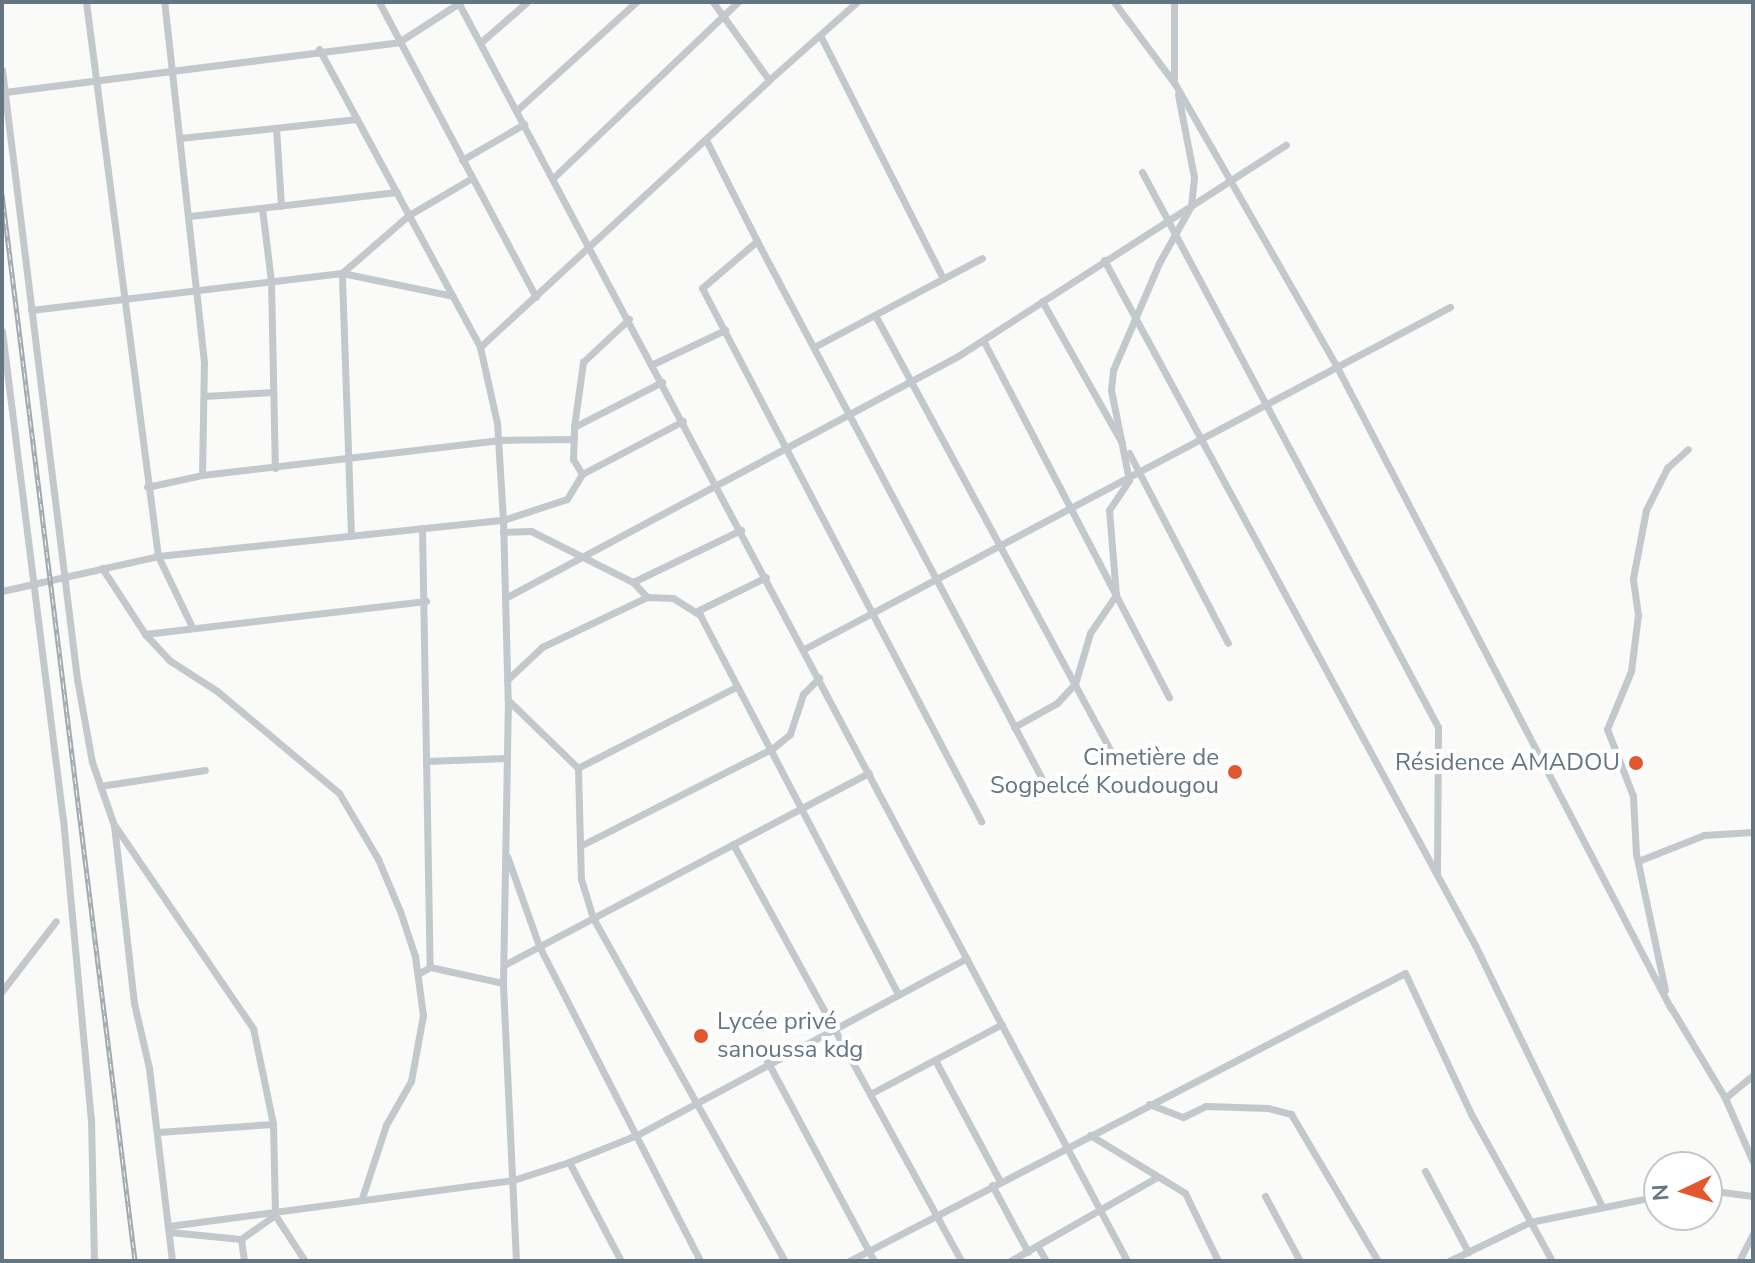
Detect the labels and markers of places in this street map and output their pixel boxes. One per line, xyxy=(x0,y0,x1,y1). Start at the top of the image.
place label: Cimetière de Sogpelcé Koudougou xyxy=(990,744,1219,800)
place label: Résidence AMADOU xyxy=(1395,749,1620,777)
marker: Résidence AMADOU xyxy=(1627,754,1645,772)
marker: Cimetière de Sogpelcé Koudougou xyxy=(1226,763,1244,781)
place label: Lycée privé sanoussa kdg xyxy=(717,1008,863,1064)
marker: Lycée privé sanoussa kdg xyxy=(692,1027,710,1045)

